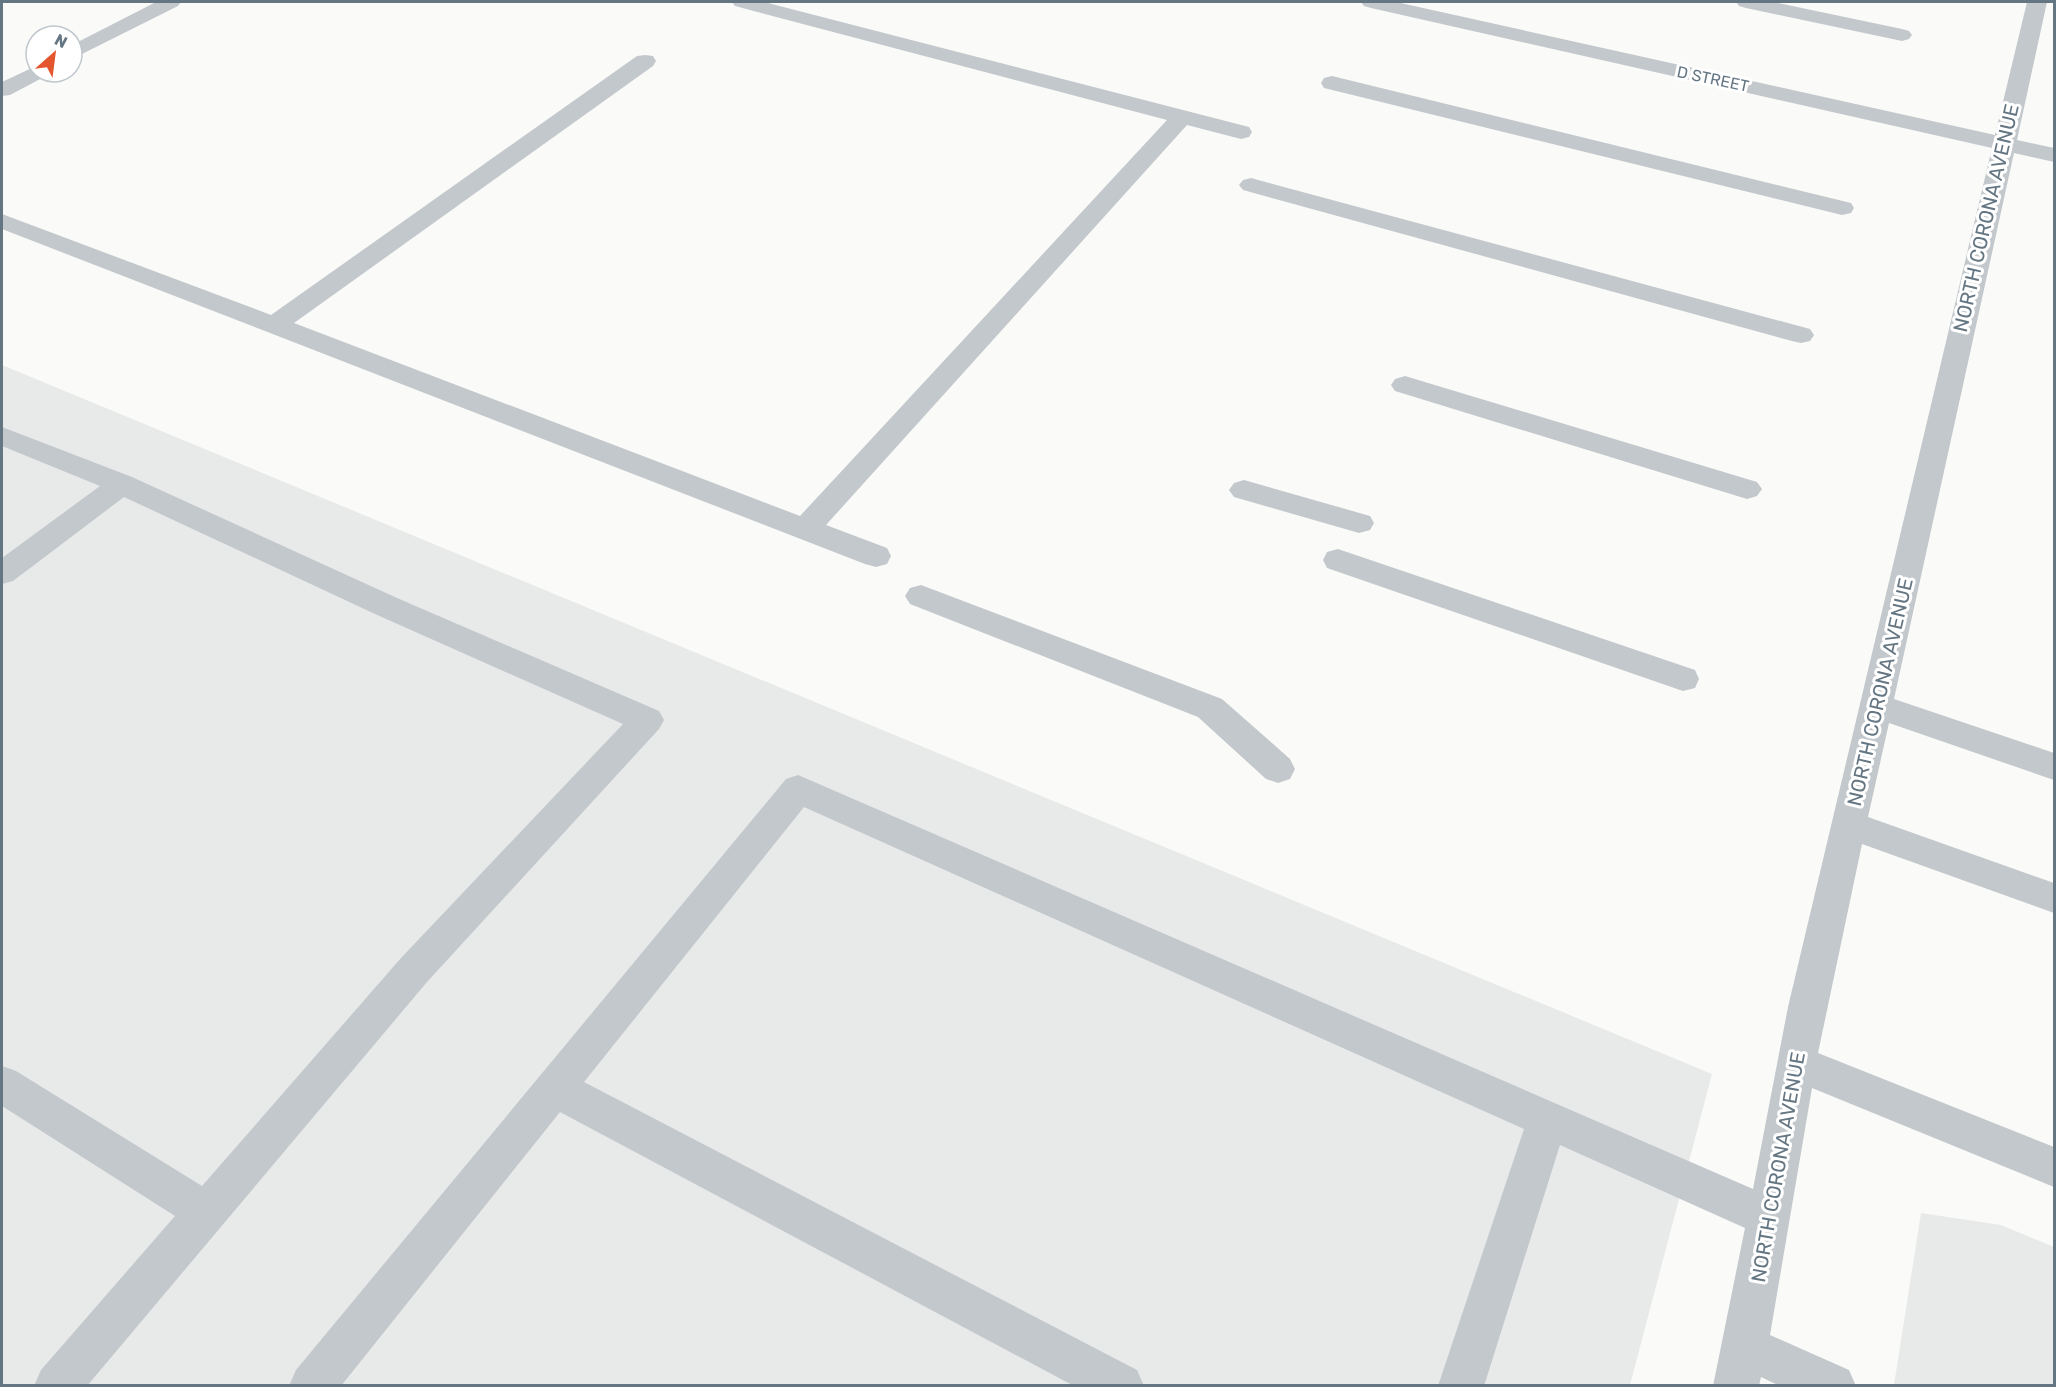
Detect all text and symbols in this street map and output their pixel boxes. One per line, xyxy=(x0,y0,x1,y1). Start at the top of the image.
north arrow xyxy=(24,24,84,84)
text: N xyxy=(51,30,70,52)
street label: D STREET xyxy=(1675,62,1751,96)
street label: NORTH CORONA AVENUE xyxy=(1948,102,2024,334)
street label: NORTH CORONA AVENUE xyxy=(1842,576,1918,808)
street label: NORTH CORONA AVENUE xyxy=(1746,1050,1810,1284)

